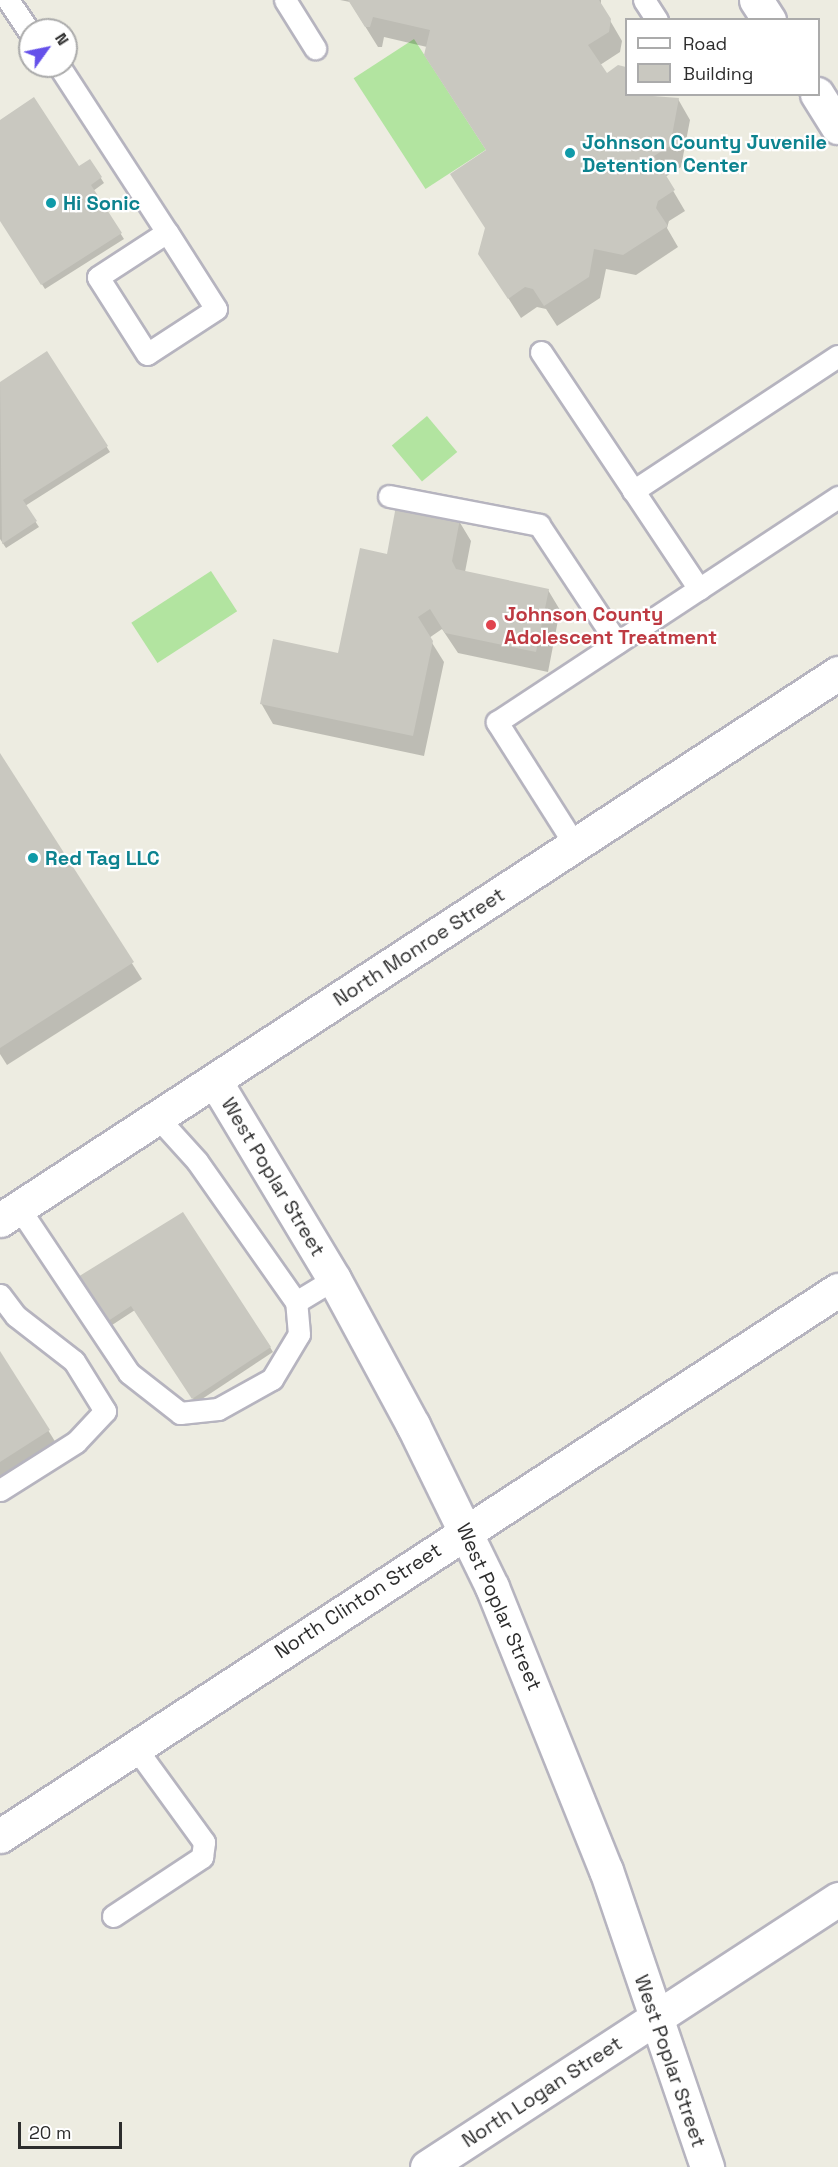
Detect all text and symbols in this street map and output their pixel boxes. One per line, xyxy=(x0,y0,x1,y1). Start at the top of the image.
north arrow xyxy=(18,18,78,78)
legend xyxy=(625,18,820,96)
text: N xyxy=(50,29,74,49)
text: Road xyxy=(683,32,727,55)
text: Building xyxy=(683,62,753,85)
place label: Johnson County Juvenile Detention Center xyxy=(582,130,827,177)
marker: Johnson County Juvenile Detention Center xyxy=(563,146,577,160)
place label: Hi Sonic xyxy=(63,191,140,215)
marker: Hi Sonic xyxy=(44,196,58,210)
place label: Johnson County Adolescent Treatment xyxy=(504,602,718,649)
marker: Johnson County Adolescent Treatment xyxy=(482,616,500,634)
place label: Red Tag LLC xyxy=(45,846,160,870)
marker: Red Tag LLC xyxy=(26,851,40,865)
street label: North Monroe Street xyxy=(329,883,509,1011)
street label: West Poplar Street xyxy=(216,1093,330,1261)
street label: West Poplar Street xyxy=(451,1520,547,1694)
street label: North Clinton Street xyxy=(270,1538,446,1664)
street label: West Poplar Street xyxy=(629,1972,711,2150)
street label: North Logan Street xyxy=(458,2031,626,2153)
scale bar xyxy=(21,2110,124,2148)
text: 20 m xyxy=(29,2121,72,2144)

